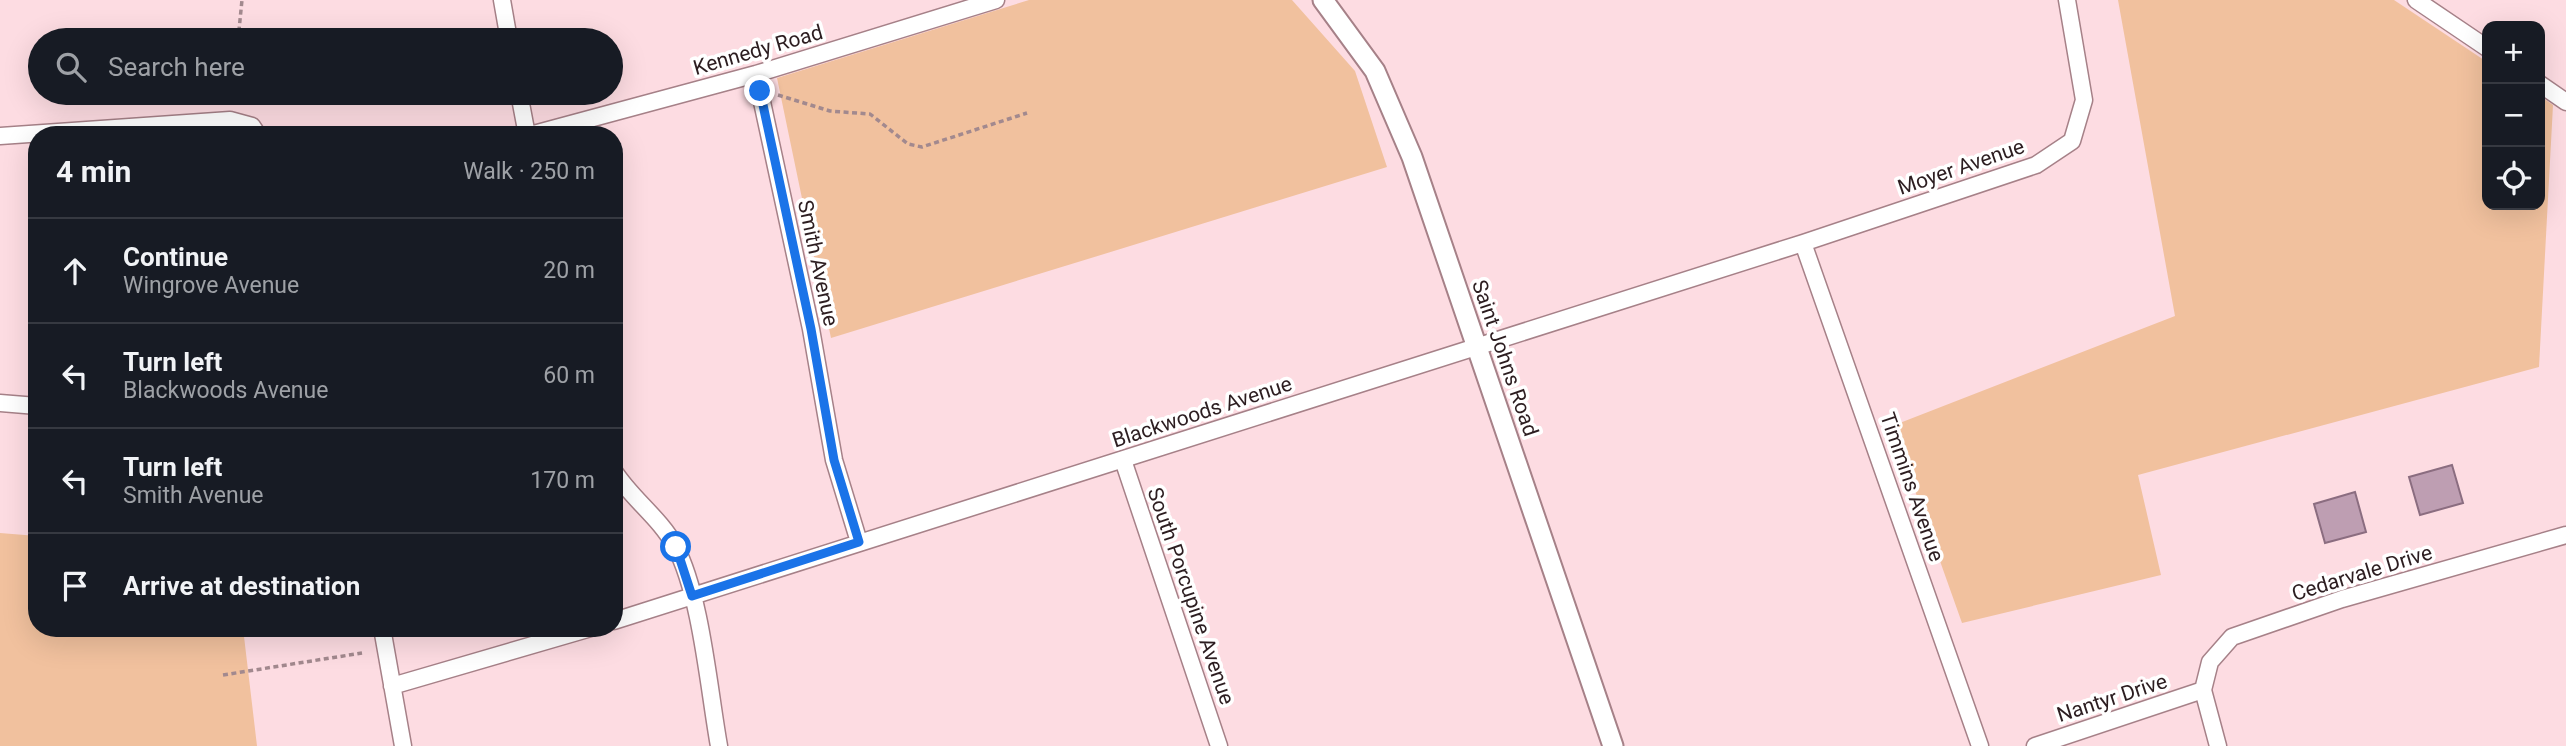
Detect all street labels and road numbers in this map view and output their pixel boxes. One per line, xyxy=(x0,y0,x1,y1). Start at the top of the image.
street label: Kennedy Road xyxy=(691,20,825,80)
street label: Moyer Avenue xyxy=(1895,134,2027,200)
street label: Smith Avenue xyxy=(793,198,843,328)
street label: Saint Johns Road xyxy=(1467,277,1543,439)
street label: Blackwoods Avenue xyxy=(1109,372,1295,452)
street label: Timmins Avenue xyxy=(1875,409,1949,565)
street label: South Porcupine Avenue xyxy=(1143,484,1239,708)
street label: Cedarvale Drive xyxy=(2289,540,2435,606)
street label: Nantyr Drive xyxy=(2054,669,2170,727)

